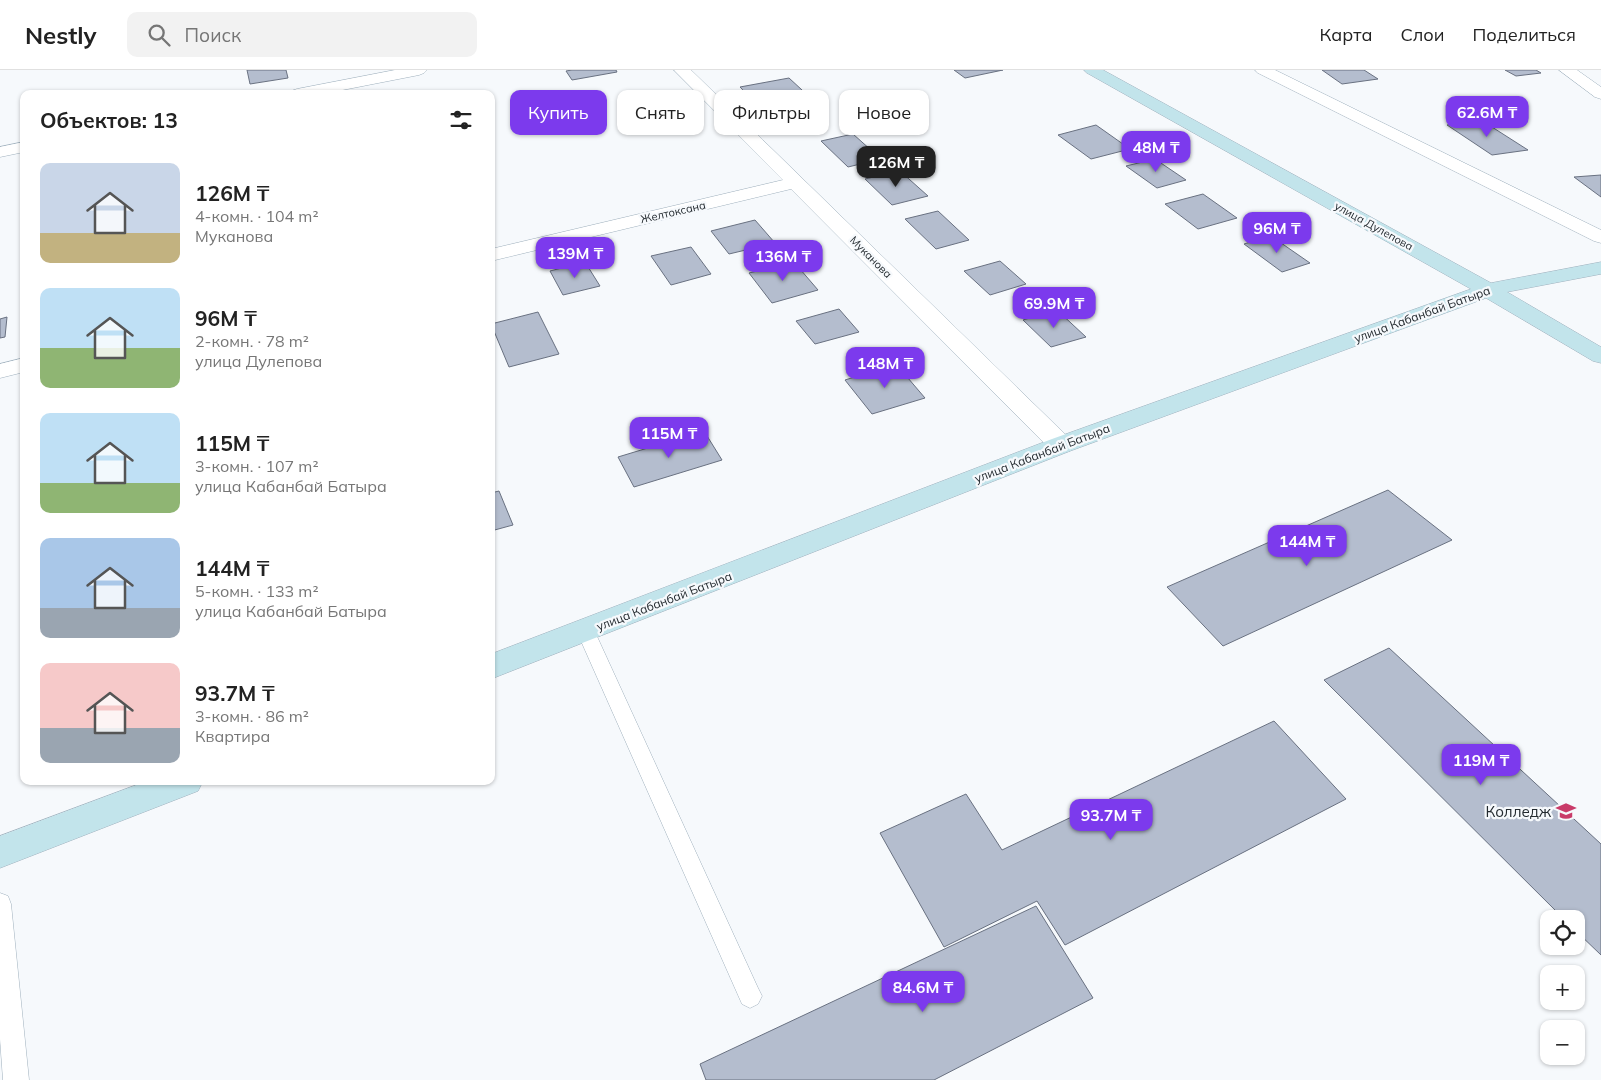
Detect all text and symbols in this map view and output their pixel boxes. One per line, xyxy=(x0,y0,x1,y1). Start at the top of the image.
search box xyxy=(127,12,477,57)
text: Nestly xyxy=(25,20,97,50)
icon: search xyxy=(145,21,173,49)
text: Поиск xyxy=(185,23,241,47)
text: Карта xyxy=(1320,23,1372,46)
text: Слои xyxy=(1400,23,1445,46)
text: Поделиться xyxy=(1473,23,1576,46)
chip: Купить xyxy=(510,90,607,135)
chip: Снять xyxy=(617,90,704,135)
chip: Фильтры xyxy=(714,90,829,135)
chip: Новое xyxy=(839,90,929,135)
pin: 62.6M ₸ xyxy=(1441,96,1533,138)
text: 62.6M ₸ xyxy=(1457,102,1517,122)
icon: filters xyxy=(447,106,475,134)
text: Объектов: 13 xyxy=(40,107,178,133)
pin: 48M ₸ xyxy=(1121,131,1191,173)
text: 48M ₸ xyxy=(1132,137,1180,157)
pin: 126M ₸ xyxy=(855,146,937,188)
text: 126M ₸ xyxy=(868,152,924,172)
text: 126M ₸ xyxy=(195,180,269,206)
icon: home xyxy=(80,183,140,243)
street label: Желтоксана xyxy=(639,198,707,226)
street label: улица Дулепова xyxy=(1332,199,1416,253)
text: 4-комн. · 104 m² xyxy=(195,206,319,226)
pin: 96M ₸ xyxy=(1242,212,1312,254)
text: 96M ₸ xyxy=(1253,218,1301,238)
text: Муканова xyxy=(195,226,273,246)
street label: Муканова xyxy=(847,233,895,281)
pin: 139M ₸ xyxy=(534,236,616,279)
pin: 136M ₸ xyxy=(742,240,824,282)
text: 139M ₸ xyxy=(547,243,603,263)
text: 136M ₸ xyxy=(755,246,811,266)
street label: улица Кабанбай Батыра xyxy=(1352,282,1492,346)
pin: 69.9M ₸ xyxy=(1008,286,1100,329)
text: 69.9M ₸ xyxy=(1024,293,1084,313)
text: 96M ₸ xyxy=(195,305,257,331)
icon: home xyxy=(80,308,140,368)
text: 2-комн. · 78 m² xyxy=(195,331,309,351)
pin: 148M ₸ xyxy=(844,346,926,389)
text: улица Дулепова xyxy=(195,351,322,371)
text: 148M ₸ xyxy=(857,353,913,373)
pin: 115M ₸ xyxy=(628,416,710,459)
street label: улица Кабанбай Батыра xyxy=(972,420,1112,486)
text: 115M ₸ xyxy=(641,423,697,443)
text: 115M ₸ xyxy=(195,430,269,456)
icon: home xyxy=(80,433,140,493)
text: 3-комн. · 107 m² xyxy=(195,456,319,476)
text: улица Кабанбай Батыра xyxy=(195,476,387,496)
pin: 144M ₸ xyxy=(1266,524,1348,567)
text: 144M ₸ xyxy=(1279,531,1335,551)
text: 144M ₸ xyxy=(195,555,269,581)
icon: home xyxy=(80,558,140,618)
street label: улица Кабанбай Батыра xyxy=(594,568,734,634)
text: 5-комн. · 133 m² xyxy=(195,581,319,601)
text: улица Кабанбай Батыра xyxy=(195,601,387,621)
text: 93.7M ₸ xyxy=(195,680,275,706)
icon: home xyxy=(80,683,140,743)
text: 3-комн. · 86 m² xyxy=(195,706,309,726)
text: Квартира xyxy=(195,726,270,746)
pin: 119M ₸ xyxy=(1440,744,1522,786)
text: 119M ₸ xyxy=(1453,750,1509,770)
pin: 93.7M ₸ xyxy=(1065,798,1157,841)
school or university icon: Колледж xyxy=(1555,800,1577,822)
place label: Колледж xyxy=(1486,802,1552,821)
text: 93.7M ₸ xyxy=(1081,805,1141,825)
map controls xyxy=(1540,910,1585,1065)
button: locate xyxy=(1540,910,1585,955)
button: + xyxy=(1540,965,1585,1010)
pin: 84.6M ₸ xyxy=(877,970,969,1013)
text: 84.6M ₸ xyxy=(893,977,953,997)
button: − xyxy=(1540,1020,1585,1065)

